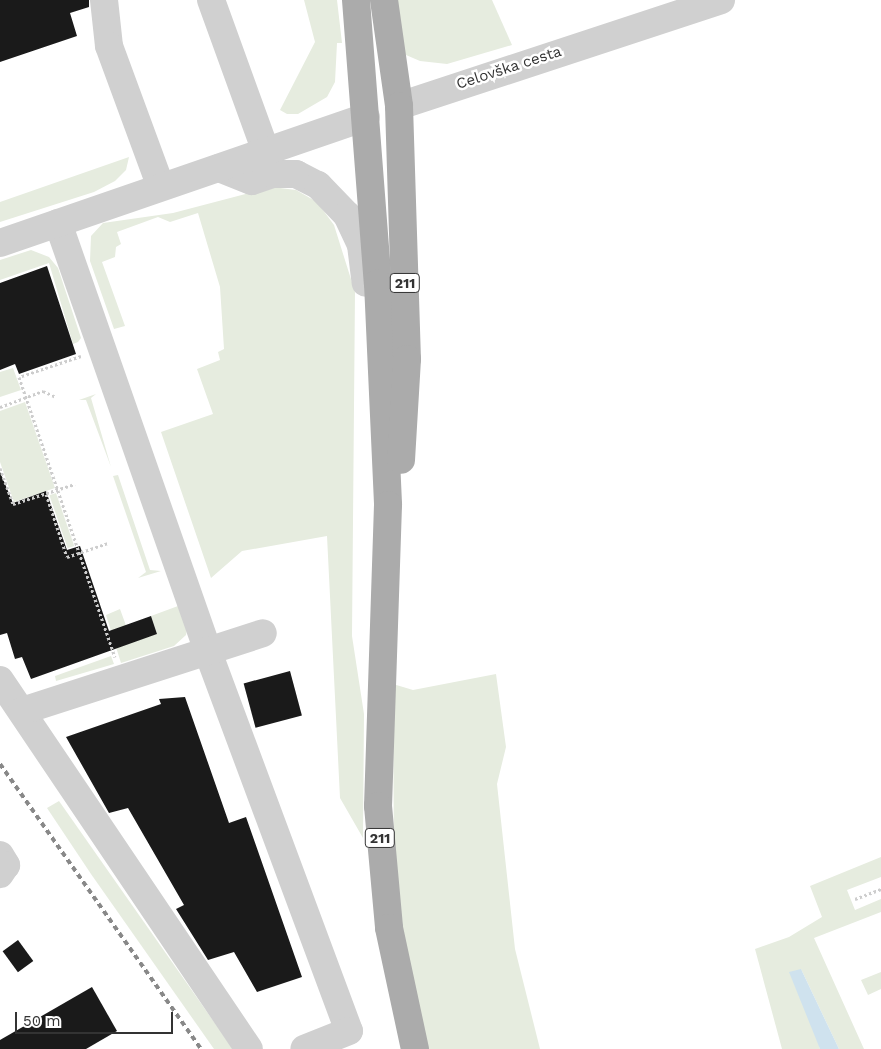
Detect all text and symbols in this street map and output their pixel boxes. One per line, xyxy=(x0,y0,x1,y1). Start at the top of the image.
street label: Celovška cesta xyxy=(454,42,564,94)
road number: 211 xyxy=(389,272,421,294)
road number: 211 xyxy=(364,826,396,850)
scale bar xyxy=(18,1002,175,1034)
text: 50 m xyxy=(23,1012,60,1030)

